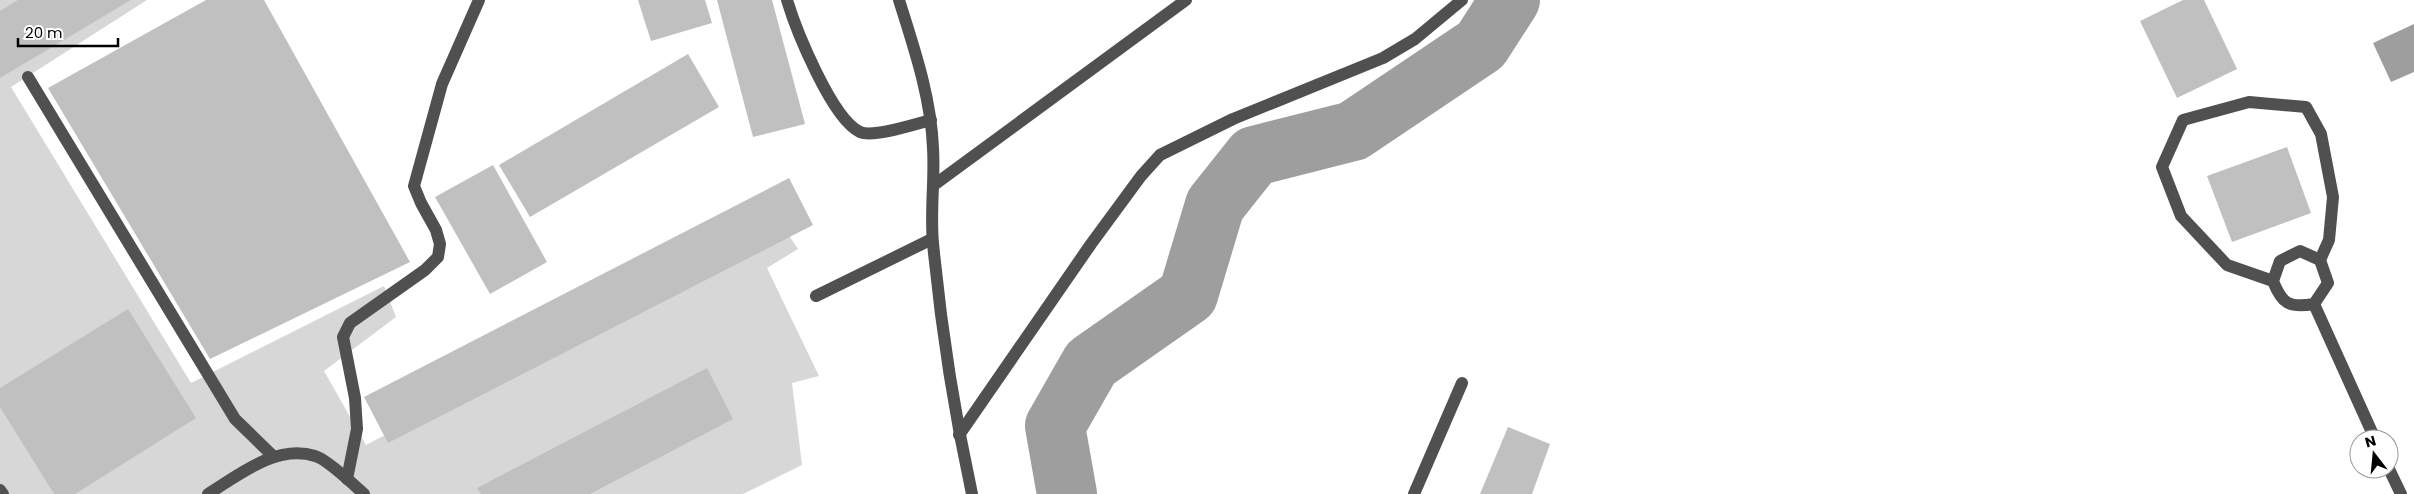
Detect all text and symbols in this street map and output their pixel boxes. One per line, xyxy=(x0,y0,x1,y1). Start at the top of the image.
scale bar xyxy=(18,15,118,47)
text: 20 m xyxy=(25,22,63,43)
north arrow xyxy=(2349,429,2399,479)
text: N xyxy=(2363,430,2378,453)

